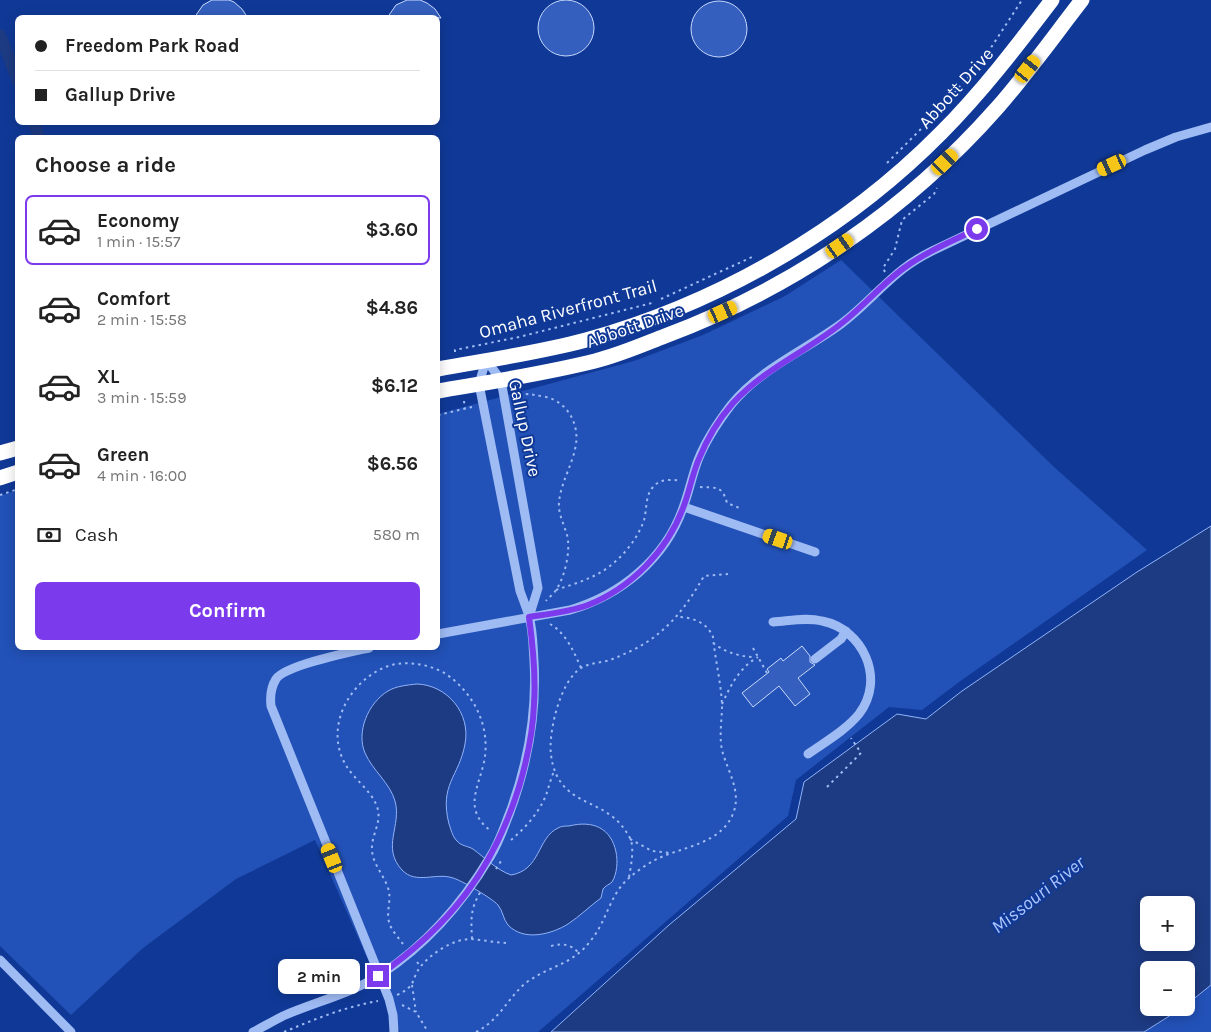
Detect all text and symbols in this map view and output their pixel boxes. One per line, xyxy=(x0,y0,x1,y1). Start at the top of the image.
text: Freedom Park Road xyxy=(65,35,240,57)
street label: Abbott Drive xyxy=(914,43,998,133)
car xyxy=(1012,53,1043,85)
text: Gallup Drive xyxy=(65,84,176,106)
car xyxy=(928,146,961,178)
text: Choose a ride xyxy=(35,152,176,178)
car xyxy=(1095,152,1128,178)
icon: car xyxy=(37,208,82,253)
text: Economy xyxy=(97,210,179,232)
route start xyxy=(966,218,988,240)
text: $3.60 xyxy=(365,219,418,241)
car xyxy=(823,231,856,261)
text: 1 min · 15:57 xyxy=(97,232,181,251)
street label: Omaha Riverfront Trail xyxy=(477,275,659,343)
icon: car xyxy=(37,286,82,331)
text: Comfort xyxy=(97,288,171,310)
text: $4.86 xyxy=(366,297,418,319)
street label: Abbott Drive xyxy=(584,299,686,353)
car xyxy=(706,299,739,325)
text: 2 min · 15:58 xyxy=(97,310,187,329)
icon: car xyxy=(37,364,82,409)
text: XL xyxy=(97,366,119,388)
text: $6.12 xyxy=(371,375,418,397)
street label: Gallup Drive xyxy=(504,377,546,479)
text: 3 min · 15:59 xyxy=(97,388,186,407)
icon: car xyxy=(37,442,82,487)
text: Green xyxy=(97,444,149,466)
text: $6.56 xyxy=(367,453,418,475)
text: 4 min · 16:00 xyxy=(97,466,187,485)
icon: cash xyxy=(35,521,63,549)
text: Cash xyxy=(75,524,119,546)
text: 580 m xyxy=(373,525,420,544)
car xyxy=(761,527,794,551)
button: Confirm xyxy=(35,582,420,640)
car xyxy=(319,841,344,875)
water label: Missouri River xyxy=(987,851,1090,938)
map controls xyxy=(1140,896,1195,1016)
button: + xyxy=(1140,896,1195,951)
callout: 2 min xyxy=(278,958,360,994)
button: − xyxy=(1140,961,1195,1016)
route end xyxy=(367,965,389,987)
text: 2 min xyxy=(297,967,341,986)

